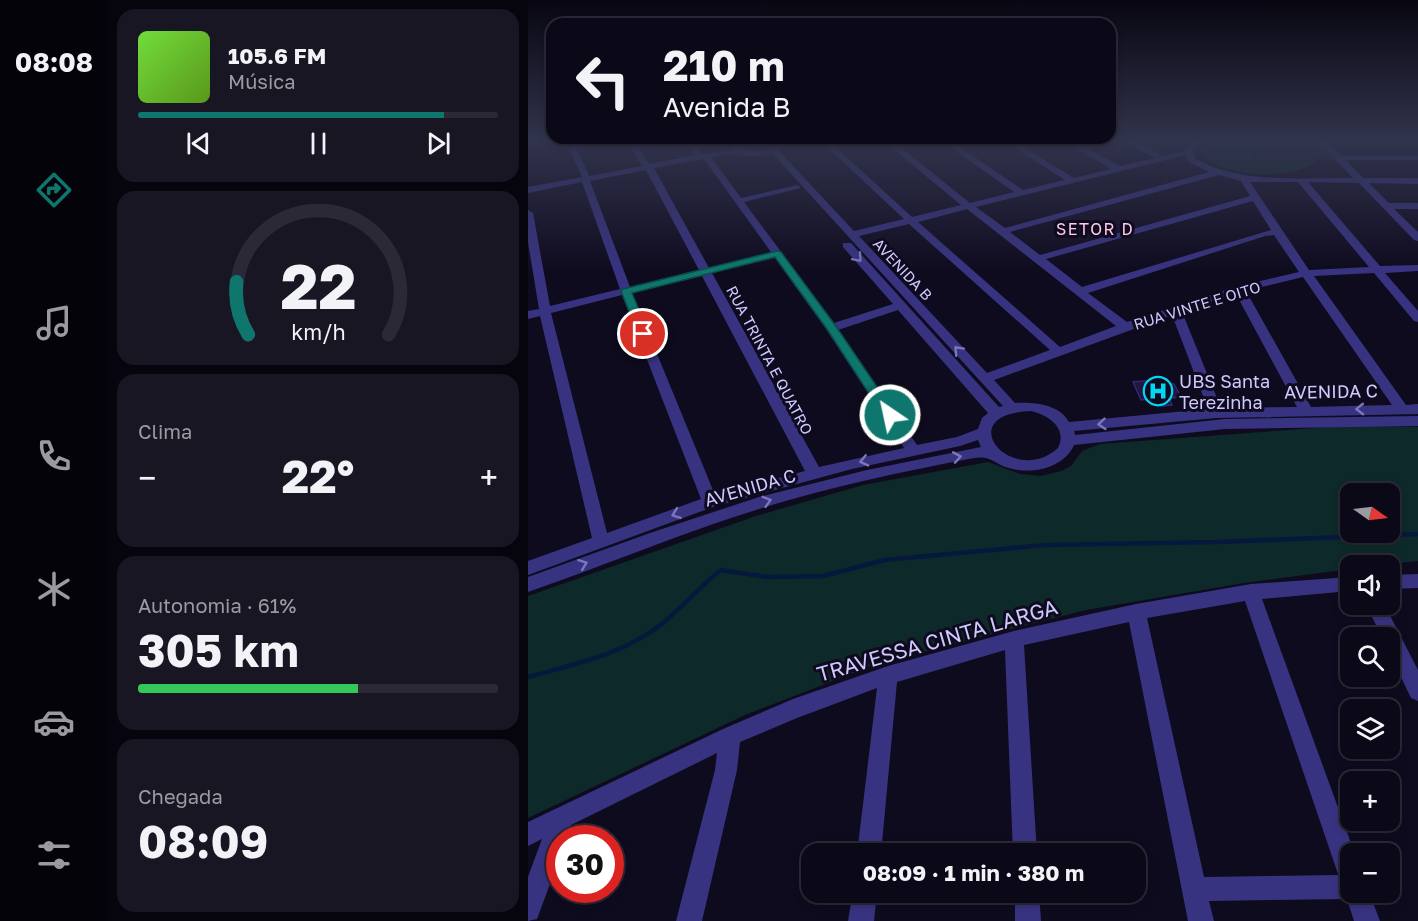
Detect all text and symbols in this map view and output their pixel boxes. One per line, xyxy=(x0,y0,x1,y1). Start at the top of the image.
text: 210 m xyxy=(663,40,785,90)
text: 105.6 FM xyxy=(228,42,326,69)
icon: left xyxy=(564,42,642,120)
text: 08:08 xyxy=(15,46,93,78)
text: Música xyxy=(228,69,295,93)
text: Avenida B xyxy=(663,91,790,123)
icon: previous xyxy=(182,127,215,160)
icon: pause xyxy=(302,127,335,160)
icon: next xyxy=(422,127,455,160)
icon: directions xyxy=(33,169,75,211)
district label: SETOR D xyxy=(1056,219,1134,239)
street label: AVENIDA B xyxy=(870,234,936,304)
text: 22 xyxy=(280,248,356,323)
one-way arrow xyxy=(851,251,862,261)
street label: RUA VINTE E OITO xyxy=(1131,277,1263,333)
street label: RUA TRINTA E QUATRO xyxy=(723,283,817,437)
icon: music xyxy=(33,302,75,344)
pin xyxy=(617,308,668,359)
icon: arrive xyxy=(626,317,659,350)
text: km/h xyxy=(291,320,345,346)
one-way arrow xyxy=(954,346,965,357)
place label: UBS Santa Terezinha xyxy=(1179,370,1270,413)
hospital icon: UBS Santa Terezinha xyxy=(1142,375,1174,407)
street label: AVENIDA C xyxy=(1284,379,1378,403)
position arrow xyxy=(858,383,922,447)
one-way arrow xyxy=(1355,403,1364,415)
one-way arrow xyxy=(1098,417,1107,430)
text: Clima xyxy=(138,419,192,443)
icon: phone xyxy=(33,435,75,477)
text: 22° xyxy=(282,449,354,503)
one-way arrow xyxy=(952,451,962,464)
one-way arrow xyxy=(859,454,869,467)
text: − xyxy=(138,458,156,497)
text: + xyxy=(480,458,498,497)
street label: AVENIDA C xyxy=(702,463,798,511)
north arrow xyxy=(1340,483,1400,543)
map controls xyxy=(1340,483,1400,903)
one-way arrow xyxy=(761,496,772,508)
one-way arrow xyxy=(671,507,682,520)
button: sound xyxy=(1340,555,1400,615)
one-way arrow xyxy=(577,559,588,572)
icon: climate xyxy=(33,568,75,610)
text: Autonomia · 61% xyxy=(138,593,296,617)
street label: TRAVESSA CINTA LARGA xyxy=(814,593,1060,687)
text: 305 km xyxy=(138,623,299,677)
button: search xyxy=(1340,627,1400,687)
button: layers xyxy=(1340,699,1400,759)
icon: car xyxy=(33,701,75,743)
button: + xyxy=(1340,771,1400,831)
text: Chegada xyxy=(138,784,223,808)
text: 08:09 xyxy=(138,814,268,868)
speed limit sign: 30 xyxy=(546,825,624,903)
icon: filters xyxy=(33,834,75,876)
button: − xyxy=(1340,843,1400,903)
text: 08:09 · 1 min · 380 m xyxy=(863,859,1084,886)

